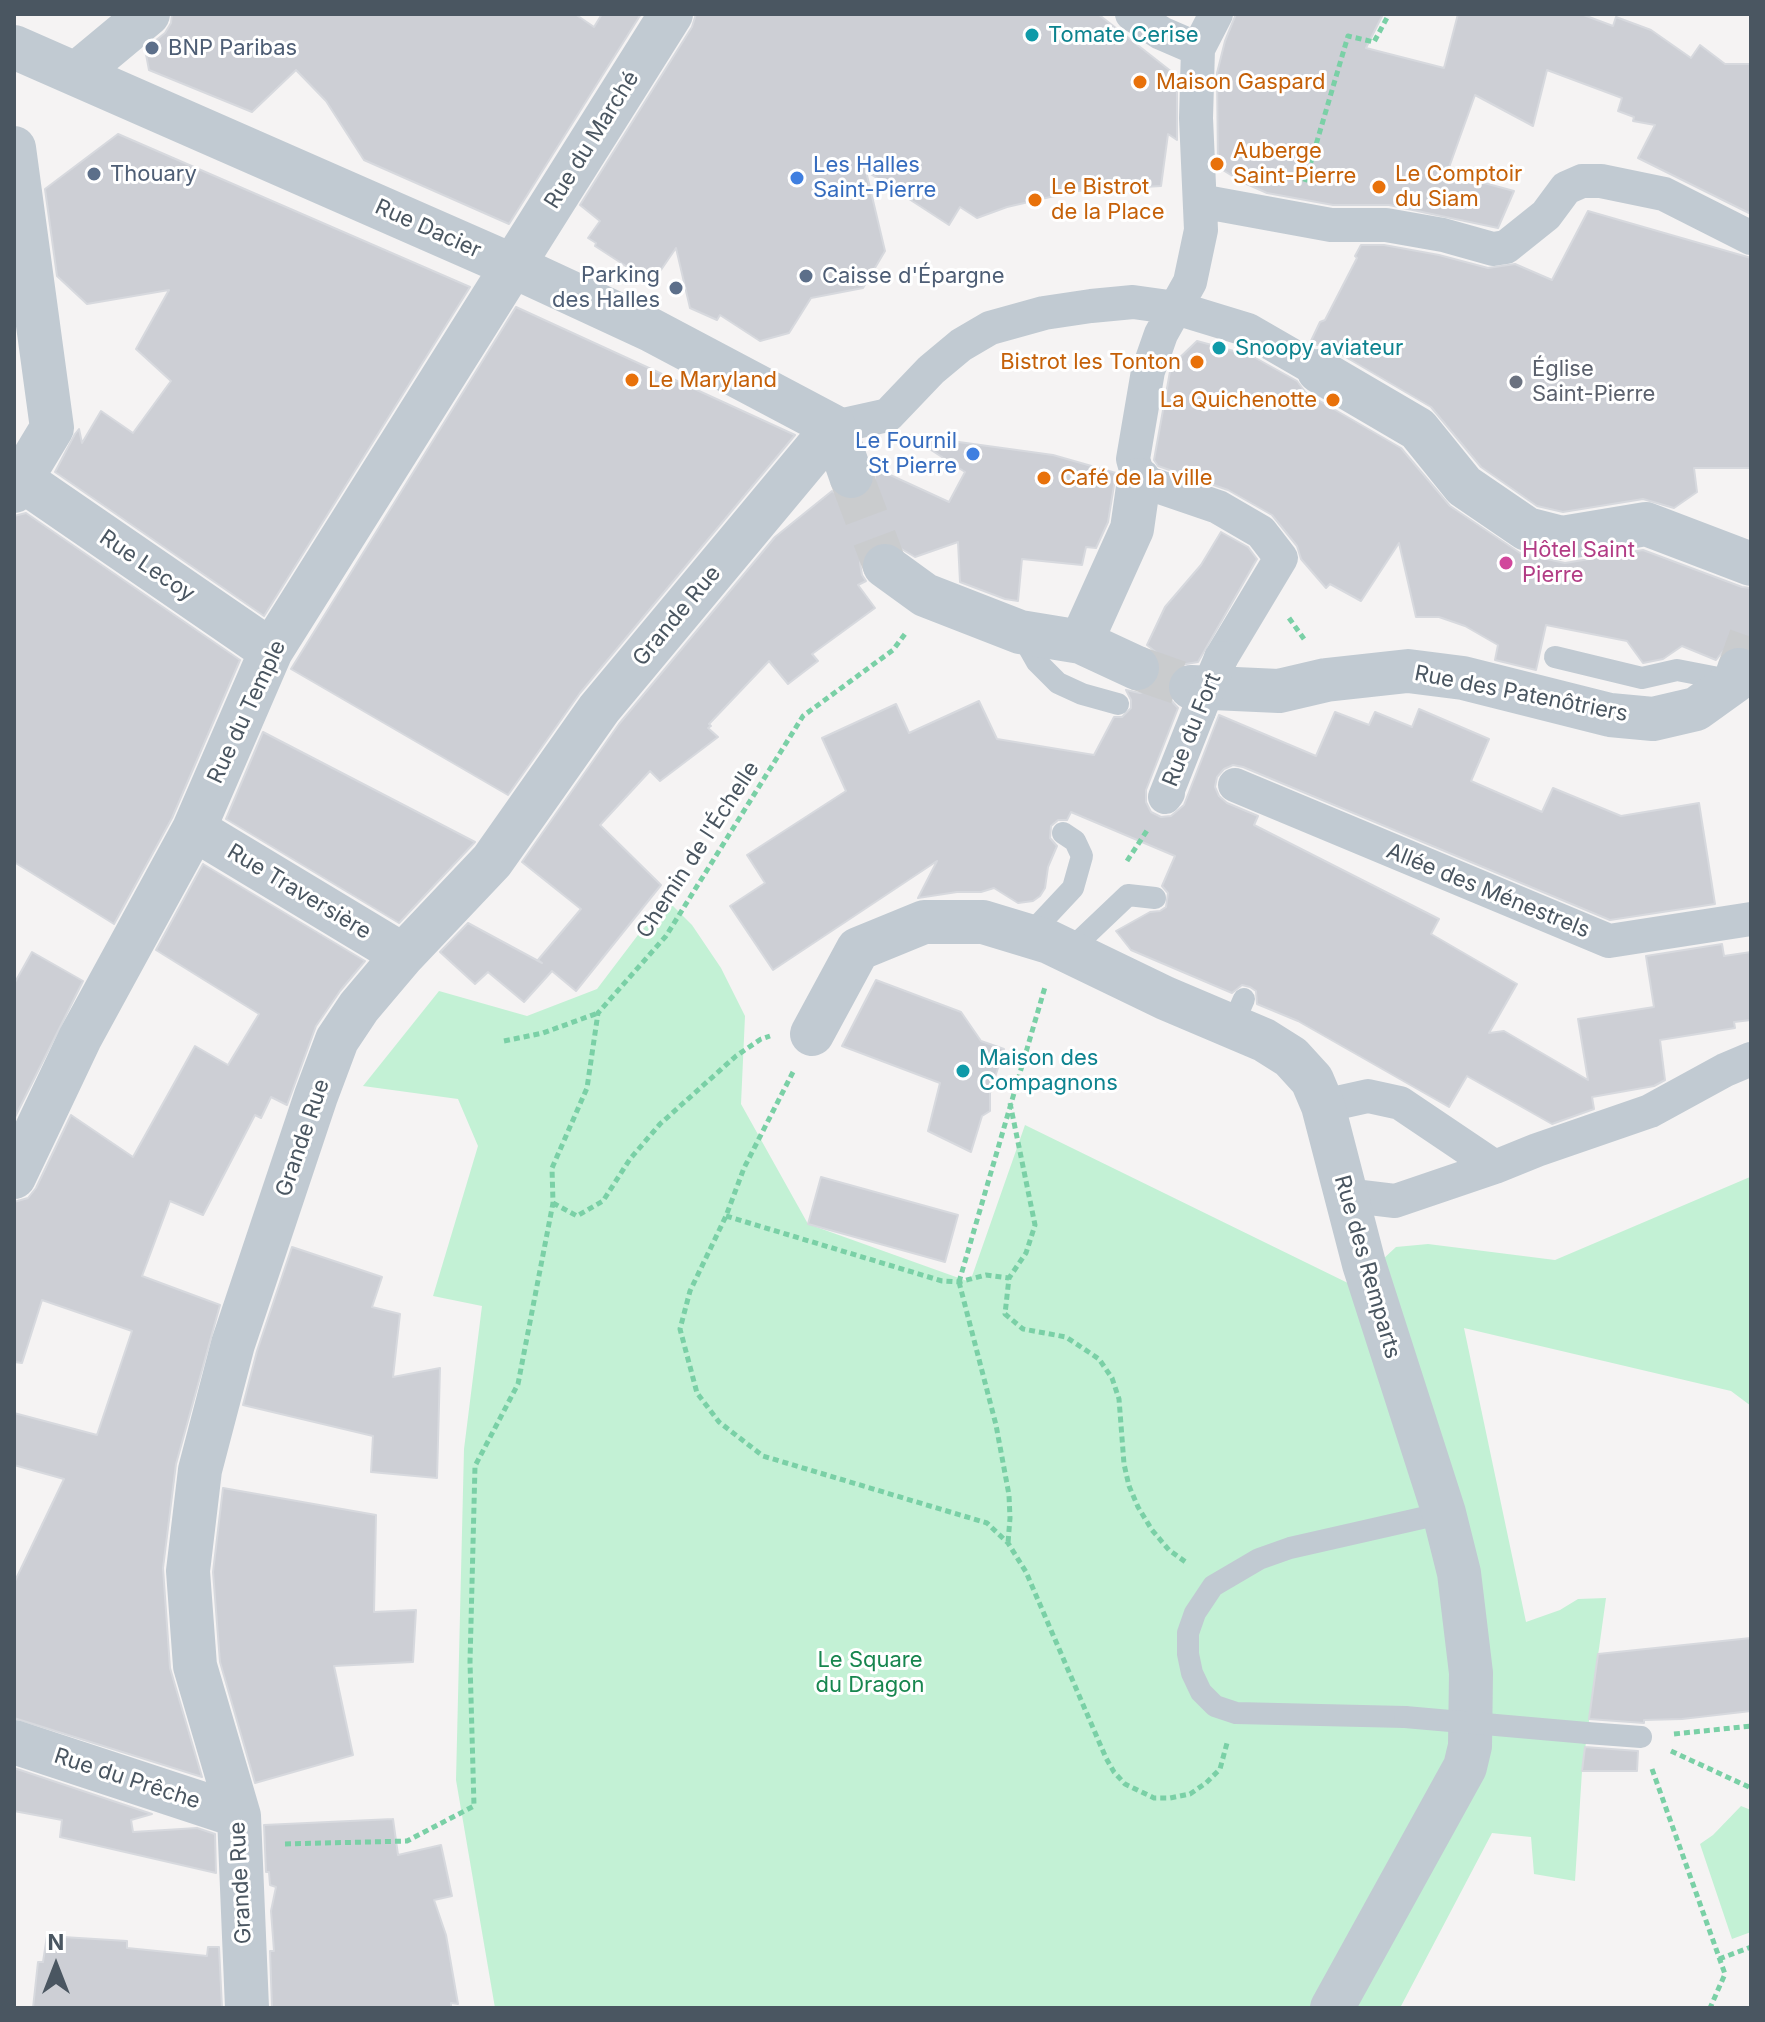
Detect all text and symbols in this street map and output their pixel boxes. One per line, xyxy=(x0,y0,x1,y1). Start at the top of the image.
place label: Tomate Cerise xyxy=(1048,22,1199,48)
marker: Tomate Cerise xyxy=(1023,26,1041,44)
place label: BNP Paribas xyxy=(168,35,297,61)
marker: BNP Paribas xyxy=(143,39,161,57)
street label: Rue du Marché xyxy=(539,66,645,214)
place label: Maison Gaspard xyxy=(1156,69,1325,95)
marker: Maison Gaspard xyxy=(1131,73,1149,91)
place label: Auberge Saint-Pierre xyxy=(1233,138,1356,190)
place label: Les Halles Saint-Pierre xyxy=(813,152,936,204)
marker: Auberge Saint-Pierre xyxy=(1208,155,1226,173)
place label: Thouary xyxy=(110,161,197,187)
place label: Le Comptoir du Siam xyxy=(1395,161,1522,212)
marker: Thouary xyxy=(85,165,103,183)
marker: Les Halles Saint-Pierre xyxy=(788,169,806,187)
place label: Le Bistrot de la Place xyxy=(1051,174,1164,226)
marker: Le Comptoir du Siam xyxy=(1370,178,1388,196)
marker: Le Bistrot de la Place xyxy=(1026,191,1044,209)
street label: Rue Dacier xyxy=(371,194,485,264)
place label: Parking des Halles xyxy=(552,262,660,314)
place label: Caisse d'Épargne xyxy=(822,263,1005,289)
marker: Caisse d'Épargne xyxy=(797,267,815,285)
marker: Parking des Halles xyxy=(667,279,685,297)
place label: Snoopy aviateur xyxy=(1235,335,1403,361)
marker: Snoopy aviateur xyxy=(1210,339,1228,357)
place label: Bistrot les Tonton xyxy=(1000,349,1181,375)
marker: Bistrot les Tonton xyxy=(1188,353,1206,371)
place label: Église Saint-Pierre xyxy=(1532,356,1655,408)
place label: Le Maryland xyxy=(648,367,777,393)
marker: Le Maryland xyxy=(623,371,641,389)
marker: Église Saint-Pierre xyxy=(1507,373,1525,391)
place label: La Quichenotte xyxy=(1160,387,1317,413)
marker: La Quichenotte xyxy=(1324,391,1342,409)
place label: Le Fournil St Pierre xyxy=(855,428,957,480)
marker: Le Fournil St Pierre xyxy=(964,445,982,463)
place label: Café de la ville xyxy=(1060,465,1212,491)
marker: Café de la ville xyxy=(1035,469,1053,487)
street label: Rue Lecoy xyxy=(94,525,200,607)
place label: Hôtel Saint Pierre xyxy=(1522,537,1635,588)
marker: Hôtel Saint Pierre xyxy=(1497,554,1515,572)
street label: Grande Rue xyxy=(628,561,726,671)
street label: Rue du Temple xyxy=(202,636,292,788)
street label: Rue des Patenôtriers xyxy=(1412,660,1630,728)
street label: Rue du Fort xyxy=(1157,669,1227,791)
street label: Chemin de l'Échelle xyxy=(631,757,765,943)
street label: Allée des Ménestrels xyxy=(1383,838,1593,944)
street label: Rue Traversière xyxy=(222,839,376,945)
place label: Maison des Compagnons xyxy=(979,1045,1118,1096)
marker: Maison des Compagnons xyxy=(954,1062,972,1080)
street label: Grande Rue xyxy=(271,1076,335,1200)
street label: Rue des Remparts xyxy=(1328,1172,1406,1362)
park label: Le Square du Dragon xyxy=(816,1647,924,1698)
street label: Rue du Prêche xyxy=(51,1743,203,1815)
street label: Grande Rue xyxy=(225,1821,257,1945)
north arrow xyxy=(16,1926,96,2006)
text: N xyxy=(48,1929,64,1955)

